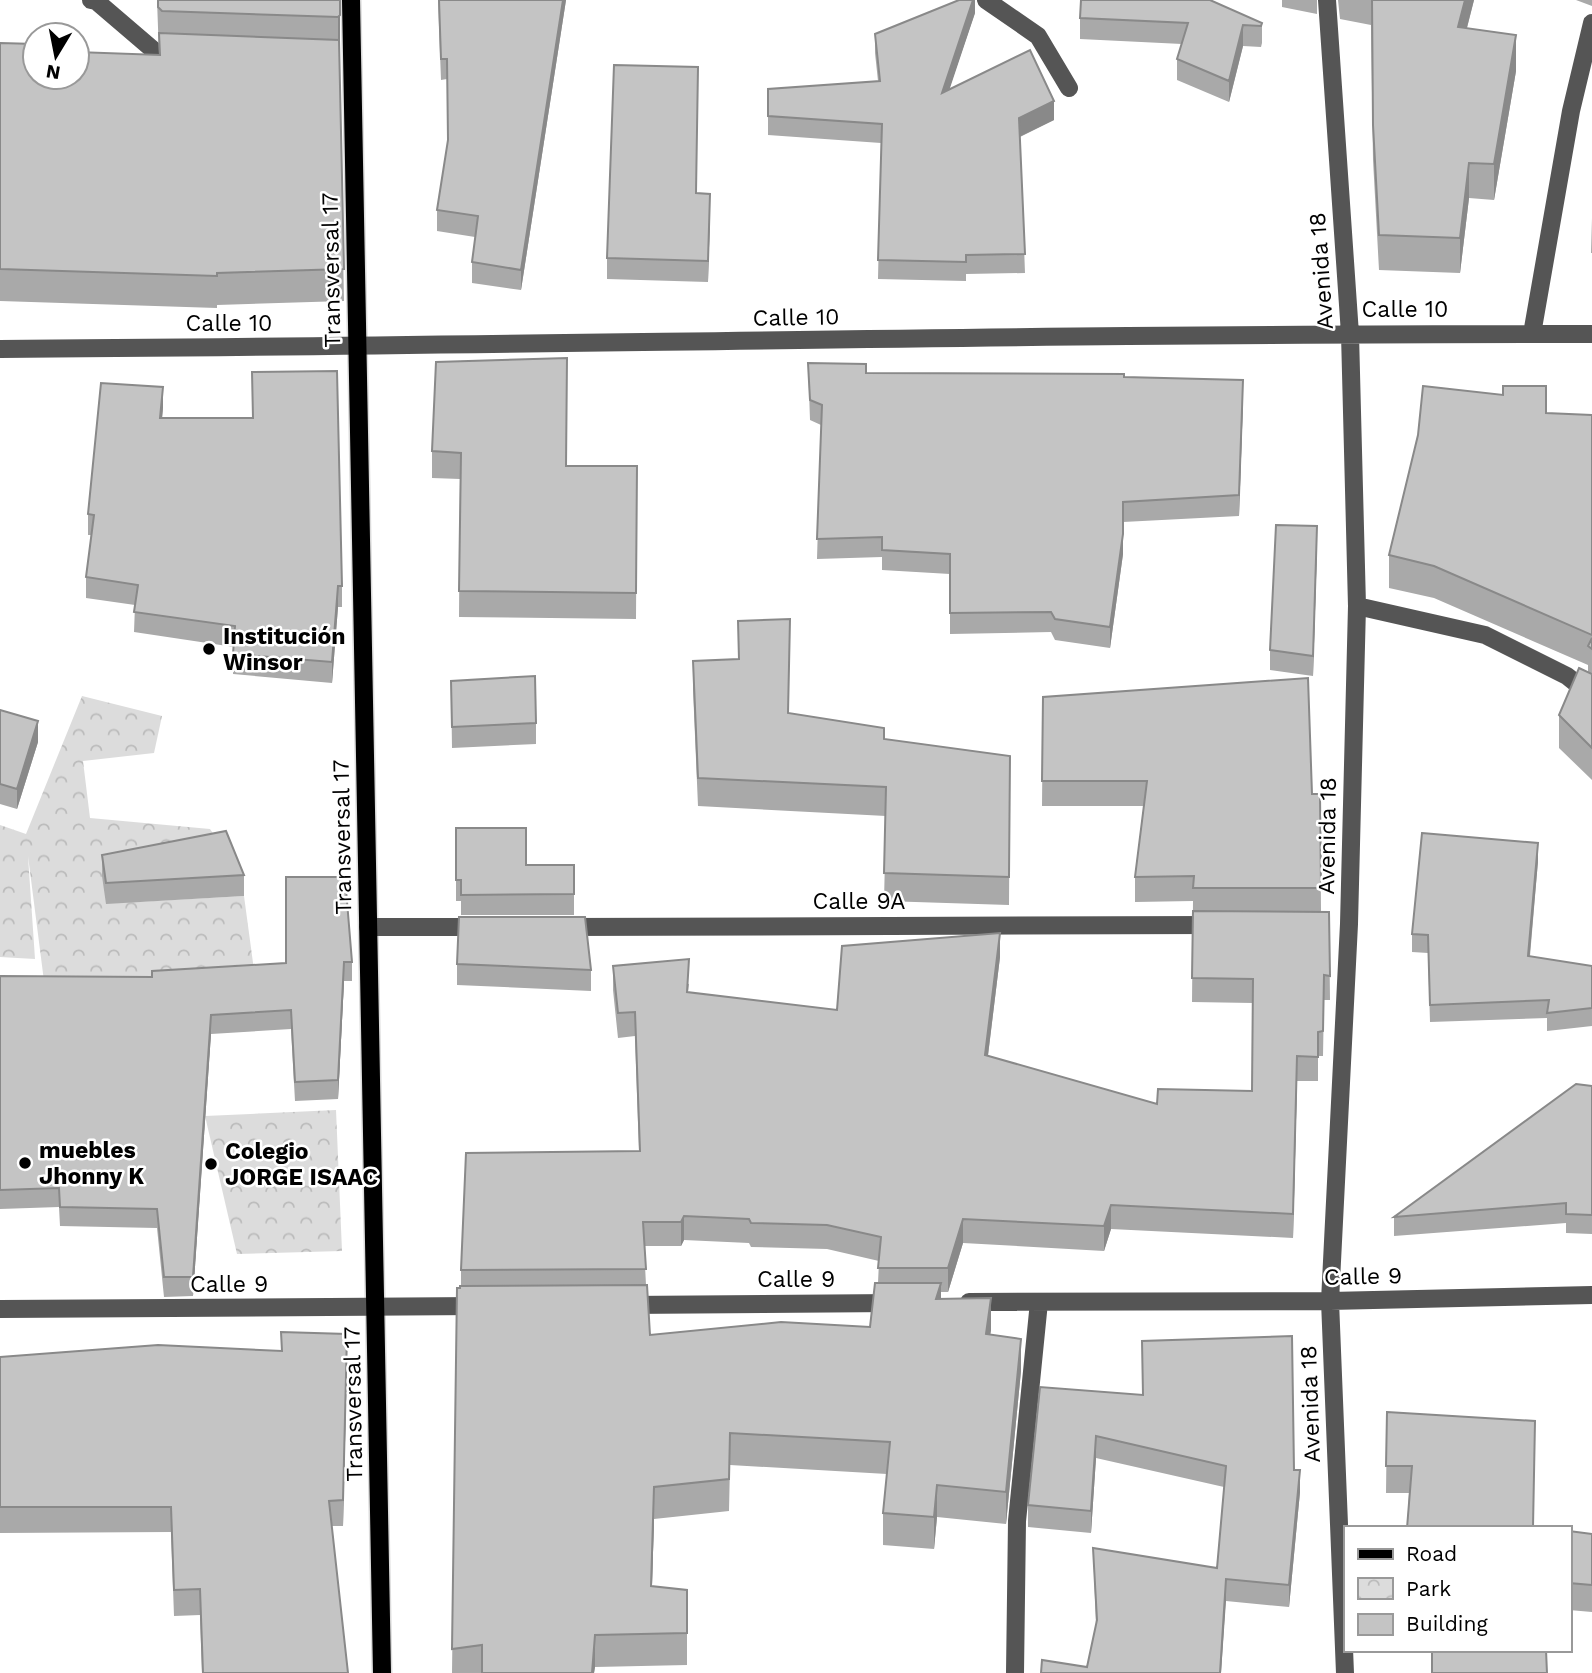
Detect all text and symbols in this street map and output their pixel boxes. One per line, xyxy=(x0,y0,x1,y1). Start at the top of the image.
north arrow xyxy=(21,21,91,91)
text: N xyxy=(44,60,62,85)
street label: Transversal 17 xyxy=(317,192,346,348)
street label: Avenida 18 xyxy=(1304,211,1339,330)
street label: Calle 10 xyxy=(1362,296,1448,323)
street label: Calle 10 xyxy=(752,303,840,332)
street label: Calle 10 xyxy=(186,310,272,337)
place label: Institución Winsor xyxy=(223,623,346,676)
marker: Institución Winsor xyxy=(201,641,217,657)
street label: Transversal 17 xyxy=(328,759,357,915)
street label: Avenida 18 xyxy=(1313,777,1342,895)
street label: Calle 9A xyxy=(812,888,906,915)
place label: muebles Jhonny K xyxy=(39,1137,144,1190)
place label: Colegio JORGE ISAAC xyxy=(225,1138,378,1191)
marker: muebles Jhonny K xyxy=(17,1155,33,1171)
marker: Colegio JORGE ISAAC xyxy=(203,1156,219,1172)
street label: Calle 9 xyxy=(1324,1262,1402,1291)
street label: Calle 9 xyxy=(757,1266,835,1293)
street label: Calle 9 xyxy=(190,1271,268,1298)
street label: Transversal 17 xyxy=(339,1326,368,1482)
street label: Avenida 18 xyxy=(1295,1345,1326,1463)
legend xyxy=(1344,1526,1571,1652)
text: Road xyxy=(1406,1541,1457,1566)
text: Park xyxy=(1406,1576,1451,1601)
text: Building xyxy=(1406,1611,1488,1636)

